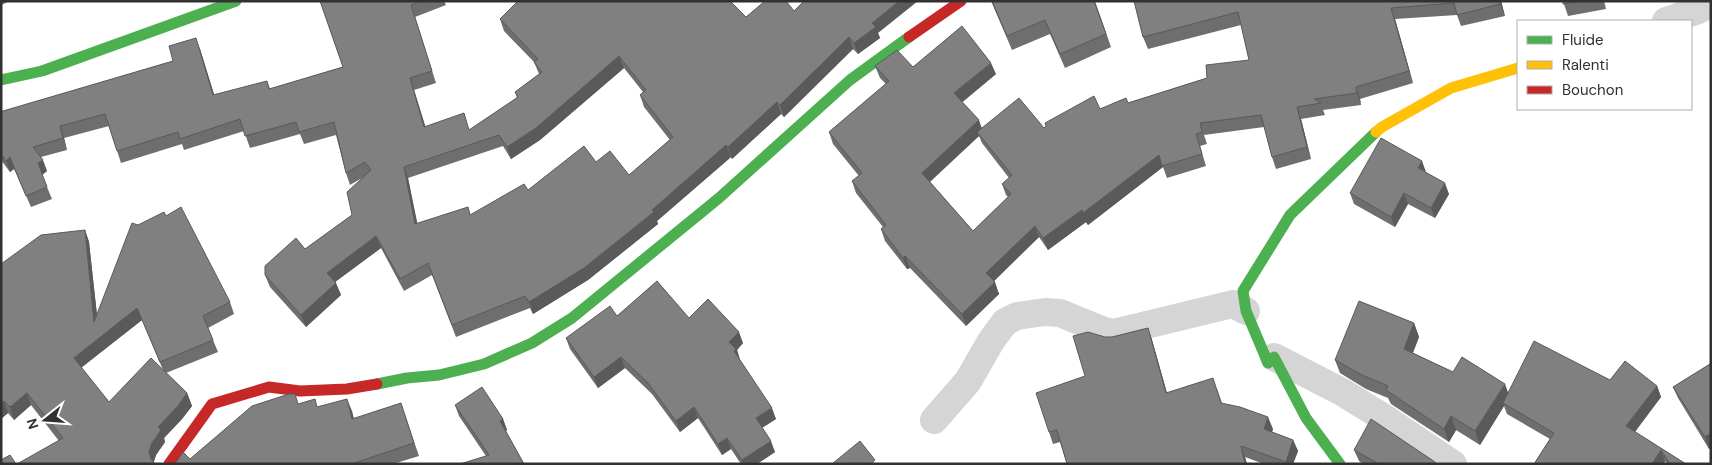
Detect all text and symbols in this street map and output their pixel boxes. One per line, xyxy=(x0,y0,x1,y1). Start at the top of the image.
legend xyxy=(1517,20,1692,110)
text: Fluide xyxy=(1562,30,1604,50)
text: Ralenti xyxy=(1562,55,1609,75)
text: Bouchon xyxy=(1562,80,1623,100)
north arrow xyxy=(20,395,70,445)
text: N xyxy=(22,416,43,431)

